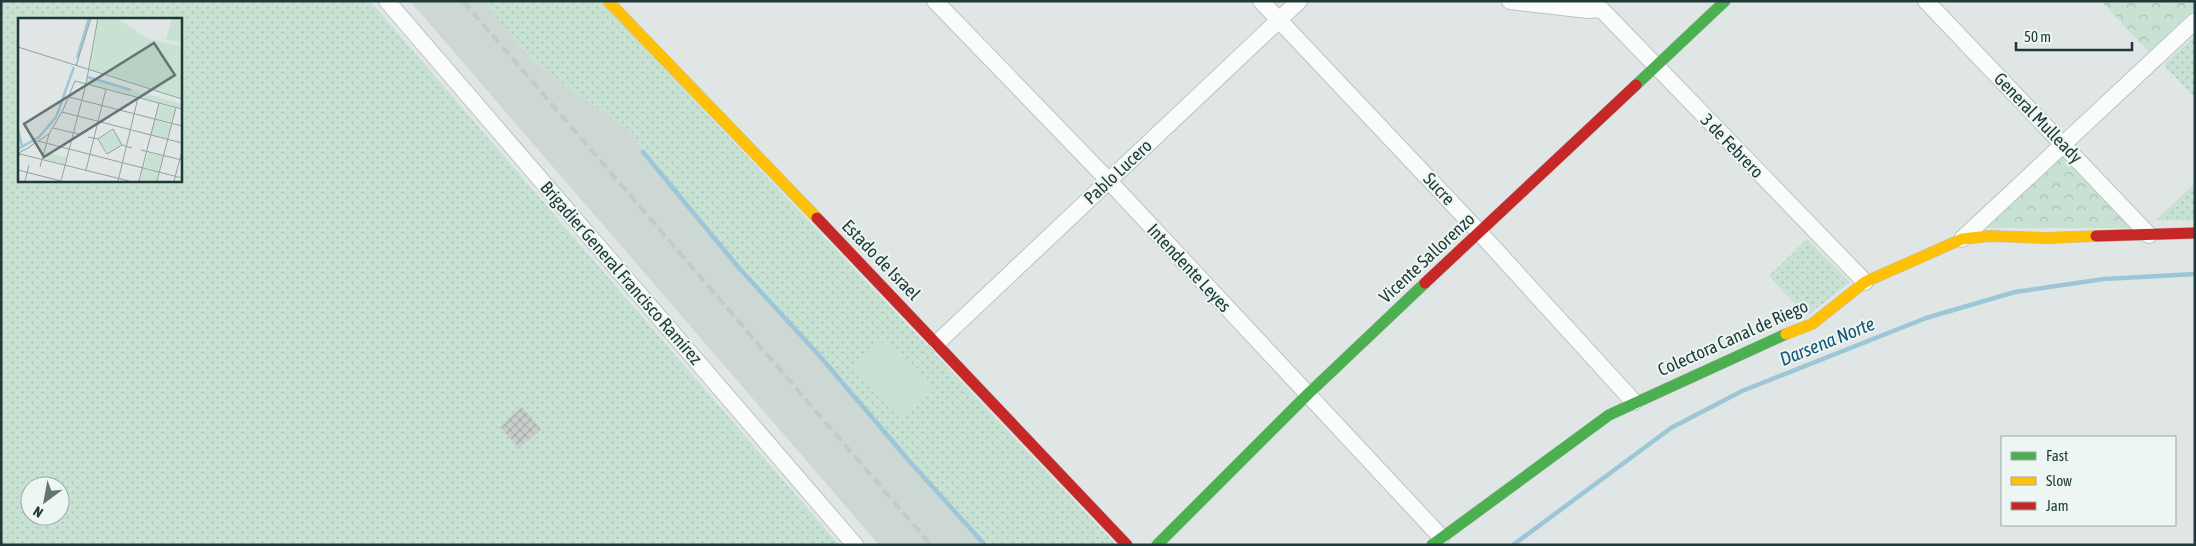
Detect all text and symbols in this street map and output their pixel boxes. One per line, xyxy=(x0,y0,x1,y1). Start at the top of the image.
inset map xyxy=(18,18,181,181)
scale bar xyxy=(2016,20,2132,52)
text: 50 m xyxy=(2024,28,2051,45)
street label: General Mulleady xyxy=(1990,68,2087,167)
street label: 3 de Febrero xyxy=(1697,109,1768,182)
street label: Pablo Lucero xyxy=(1079,135,1156,208)
street label: Sucre xyxy=(1419,168,1459,209)
street label: Brigadier General Francisco Ramírez xyxy=(536,177,707,369)
street label: Vicente Sallorenzo xyxy=(1375,208,1479,307)
street label: Estado de Israel xyxy=(838,215,925,304)
street label: Intendente Leyes xyxy=(1143,219,1236,316)
street label: Colectora Canal de Riego xyxy=(1654,295,1811,380)
water label: Darsena Norte xyxy=(1776,312,1878,370)
legend xyxy=(2001,436,2176,526)
text: Fast xyxy=(2046,447,2068,464)
text: Slow xyxy=(2046,472,2072,489)
north arrow xyxy=(20,476,70,526)
text: Jam xyxy=(2046,497,2069,514)
text: N xyxy=(30,503,46,521)

